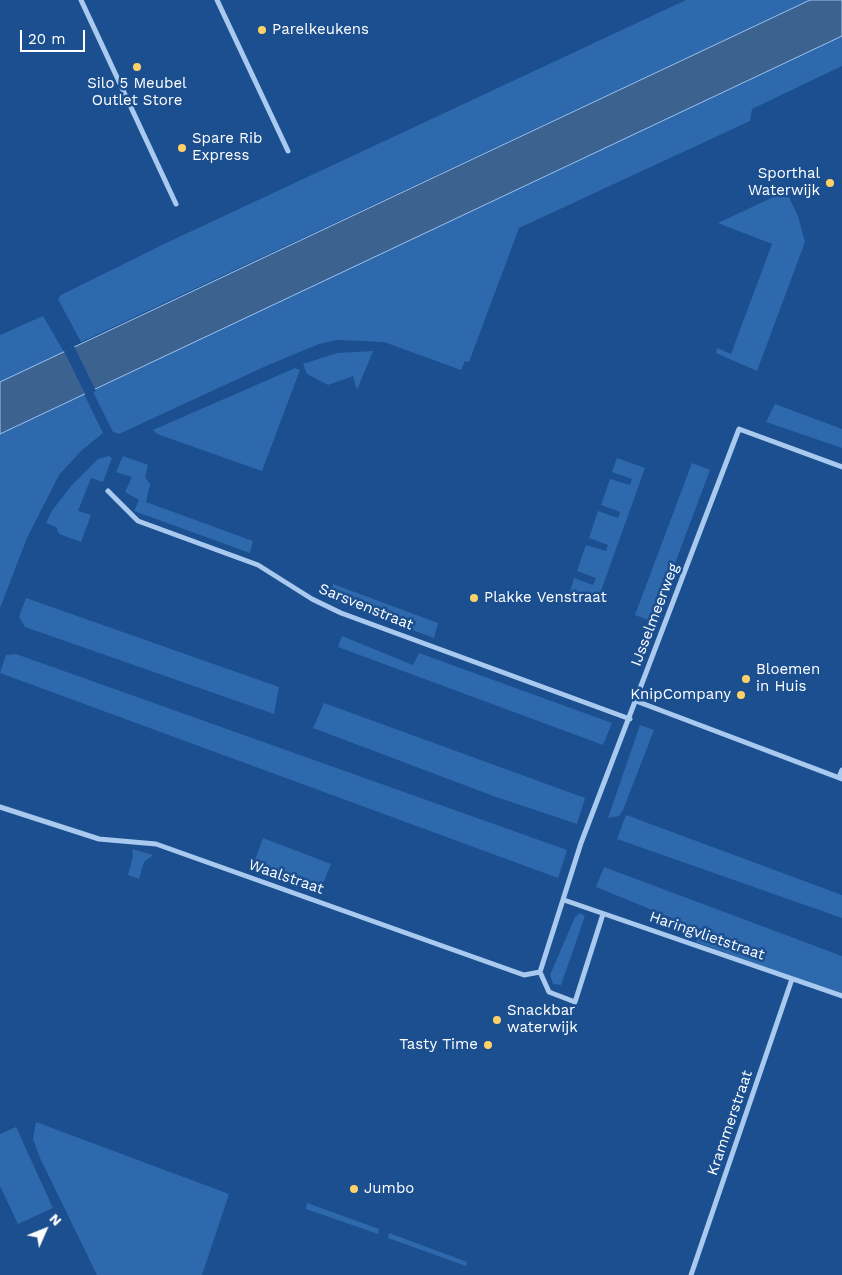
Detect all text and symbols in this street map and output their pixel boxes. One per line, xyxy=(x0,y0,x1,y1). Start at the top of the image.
scale bar xyxy=(22,20,88,52)
place label: Parelkeukens xyxy=(272,21,369,39)
marker: Parelkeukens xyxy=(256,24,268,36)
text: 20 m xyxy=(28,30,66,48)
marker: Silo 5 Meubel Outlet Store xyxy=(131,61,143,73)
place label: Silo 5 Meubel Outlet Store xyxy=(87,75,187,110)
place label: Spare Rib Express xyxy=(192,130,262,165)
marker: Spare Rib Express xyxy=(176,142,188,154)
place label: Sporthal Waterwijk xyxy=(748,165,820,200)
marker: Sporthal Waterwijk xyxy=(824,177,836,189)
street label: IJsselmeerweg xyxy=(627,561,683,669)
street label: Sarsvenstraat xyxy=(316,580,416,634)
place label: Plakke Venstraat xyxy=(484,589,607,607)
marker: Plakke Venstraat xyxy=(468,592,480,604)
place label: Bloemen in Huis xyxy=(756,661,820,696)
marker: Bloemen in Huis xyxy=(740,673,752,685)
place label: KnipCompany xyxy=(630,686,731,704)
marker: KnipCompany xyxy=(735,689,747,701)
street label: Waalstraat xyxy=(246,856,326,898)
street label: Haringvlietstraat xyxy=(647,908,767,964)
place label: Snackbar waterwijk xyxy=(507,1002,578,1037)
marker: Snackbar waterwijk xyxy=(491,1014,503,1026)
place label: Tasty Time xyxy=(399,1036,478,1054)
marker: Tasty Time xyxy=(482,1039,494,1051)
street label: Krammerstraat xyxy=(704,1068,756,1178)
place label: Jumbo xyxy=(364,1180,414,1198)
marker: Jumbo xyxy=(348,1183,360,1195)
north arrow xyxy=(20,1205,70,1255)
text: N xyxy=(46,1210,65,1229)

